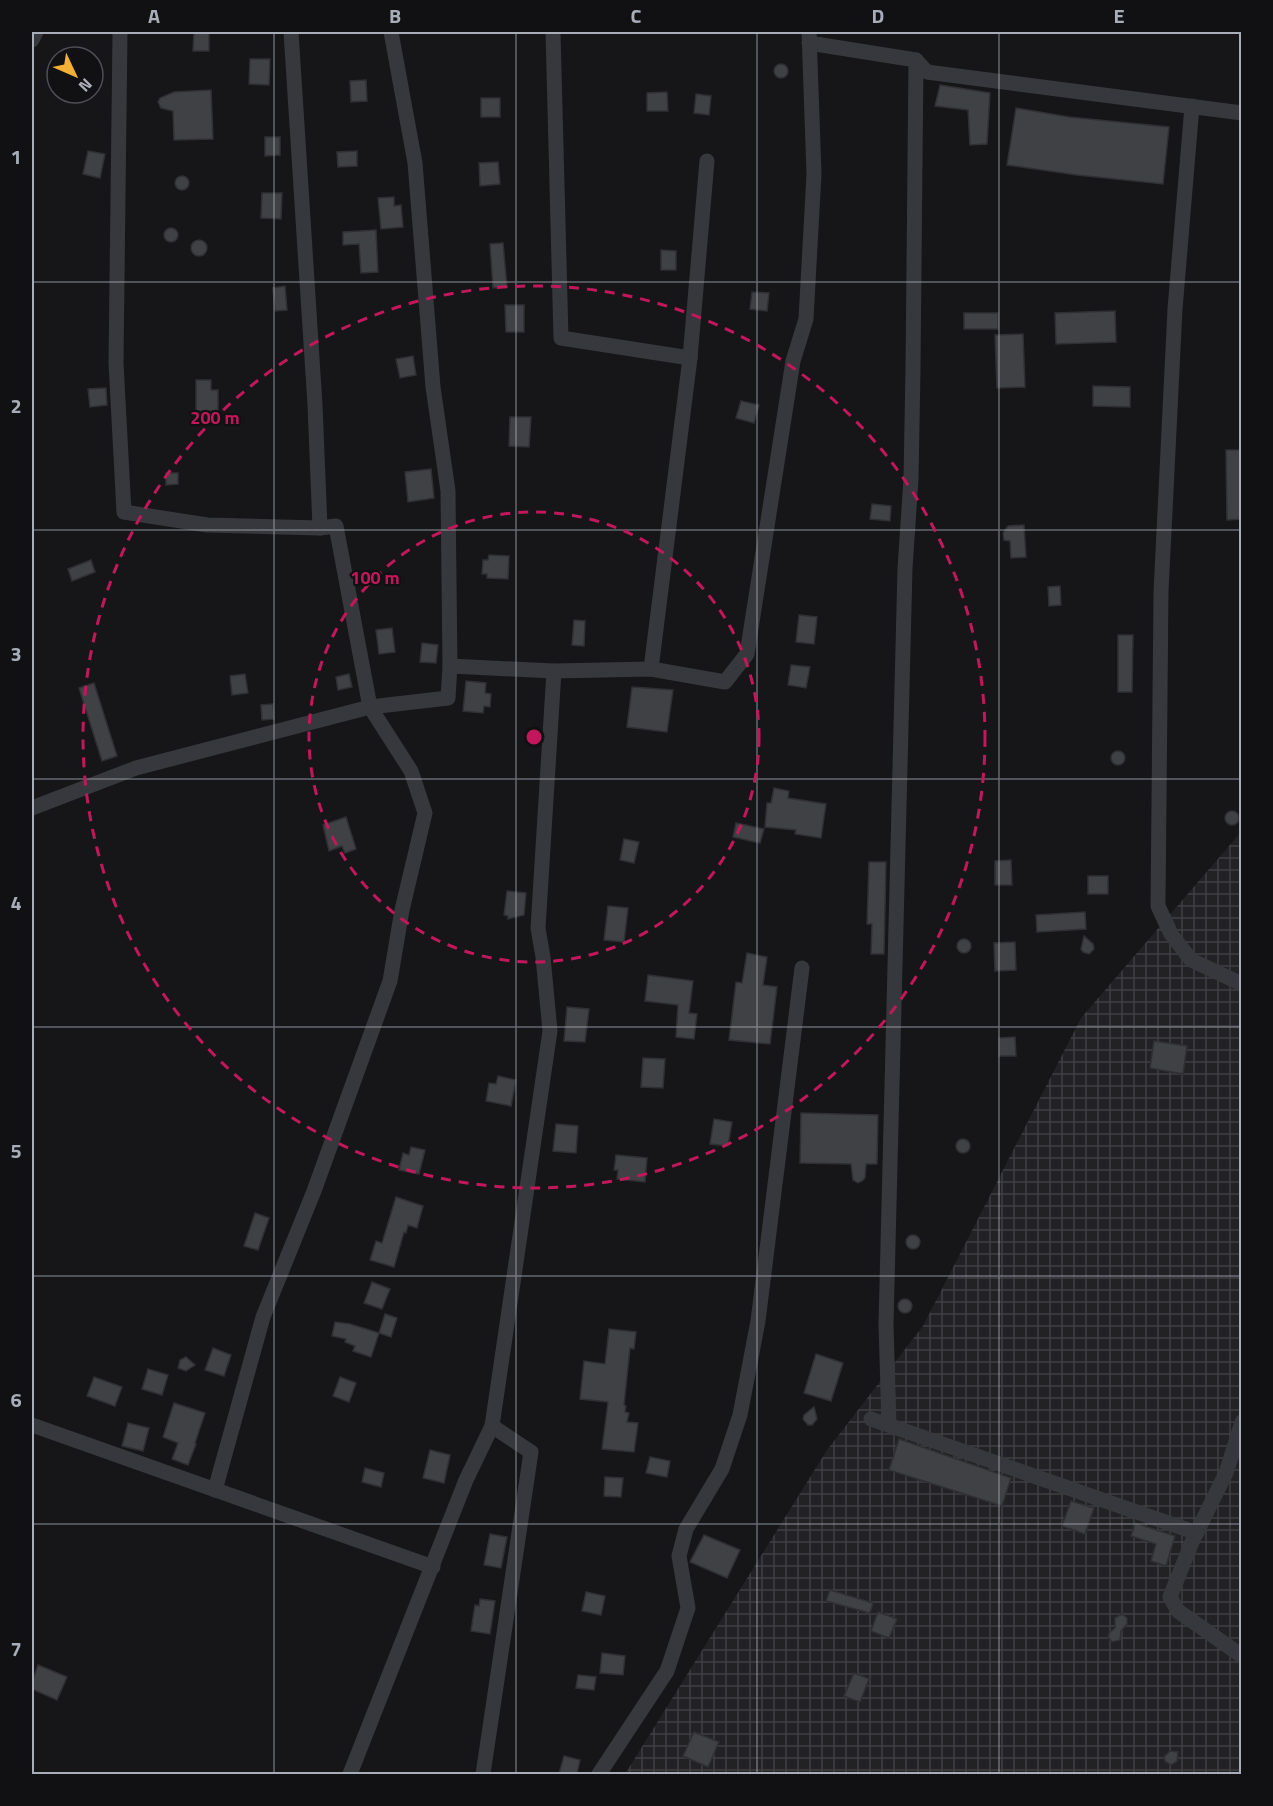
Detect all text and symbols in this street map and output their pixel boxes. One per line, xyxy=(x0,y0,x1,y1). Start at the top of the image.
text: A xyxy=(148,0,160,31)
text: B xyxy=(389,0,401,31)
text: C xyxy=(631,0,642,31)
text: D xyxy=(872,0,884,31)
text: E xyxy=(1113,0,1125,31)
north arrow xyxy=(45,45,105,105)
text: N xyxy=(73,73,98,98)
text: 1 xyxy=(10,141,22,172)
text: 2 xyxy=(10,390,22,421)
text: 200 m xyxy=(190,404,240,431)
text: 100 m xyxy=(350,564,400,591)
text: 3 xyxy=(10,638,22,669)
centre of rings xyxy=(524,727,544,747)
text: 4 xyxy=(10,887,22,918)
text: 5 xyxy=(10,1135,22,1166)
text: 6 xyxy=(10,1384,22,1415)
text: 7 xyxy=(10,1633,22,1664)

